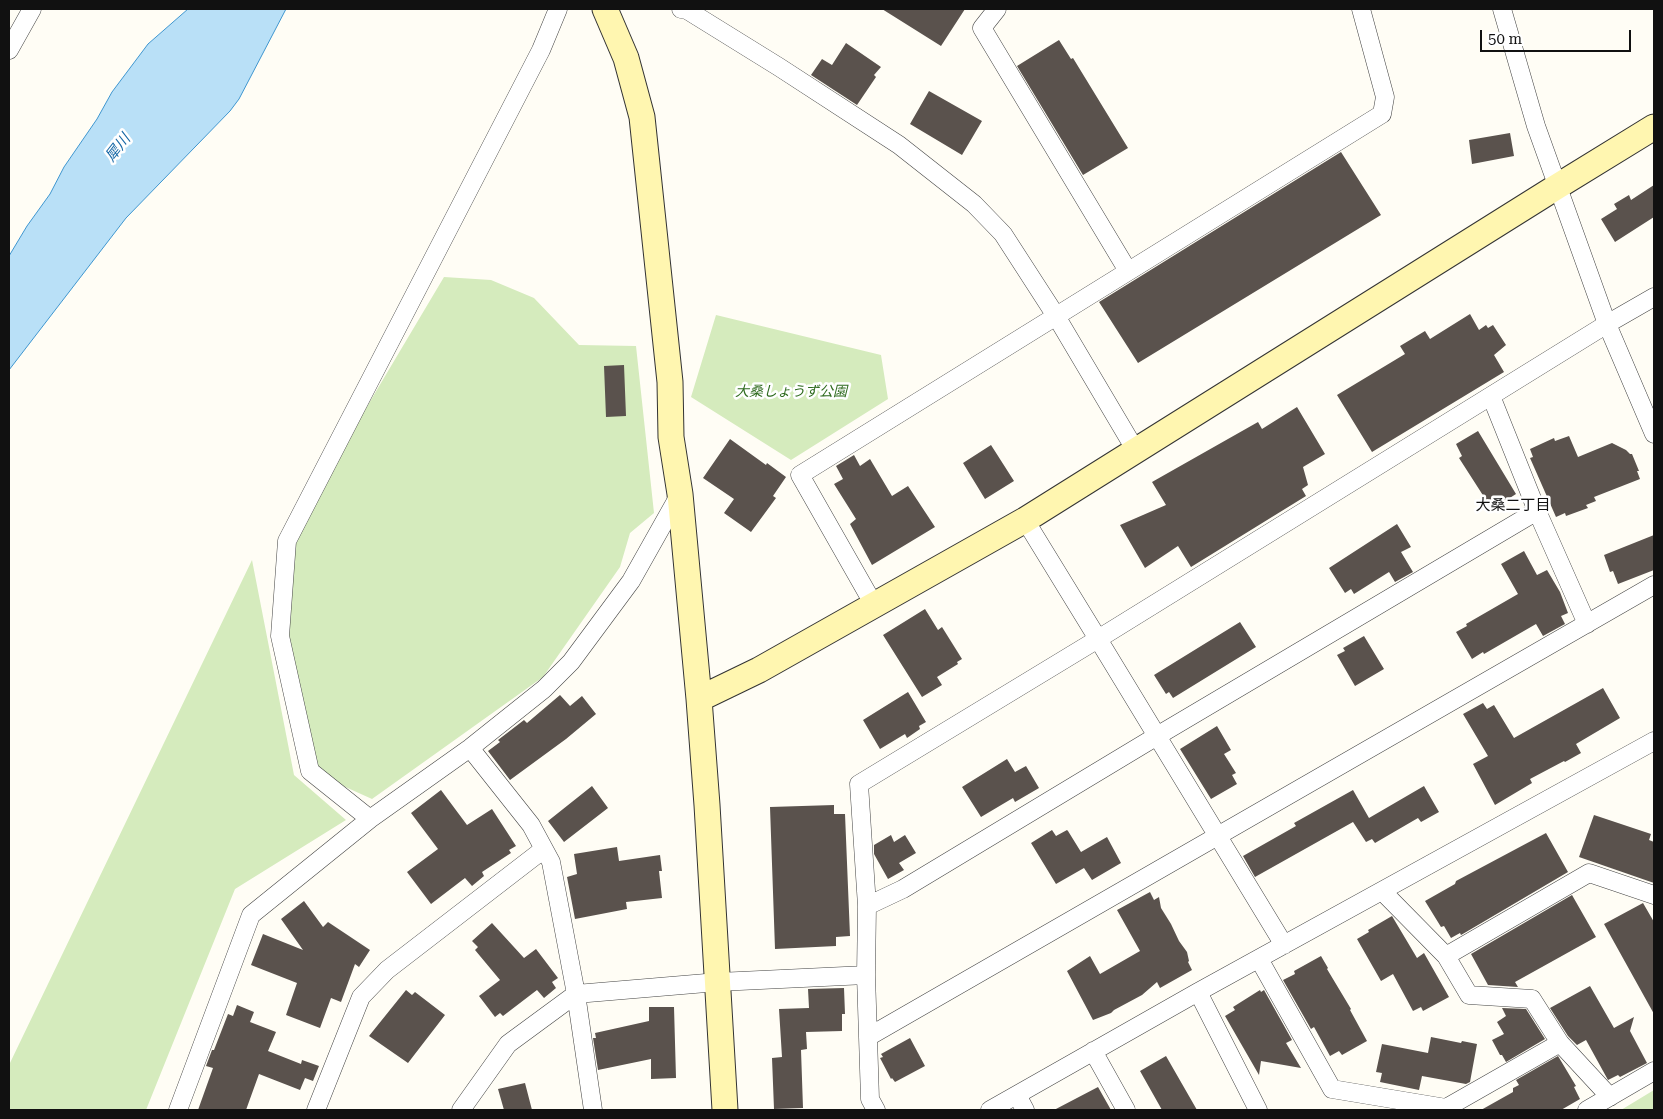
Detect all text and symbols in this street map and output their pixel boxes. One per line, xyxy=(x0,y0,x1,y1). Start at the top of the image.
scale bar xyxy=(1483,20,1634,52)
text: 50 m xyxy=(1488,30,1522,48)
water label: 犀川 xyxy=(102,131,134,165)
park label: 大桑しょうず公園 xyxy=(735,384,847,400)
district label: 大桑二丁目 xyxy=(1476,497,1550,515)

